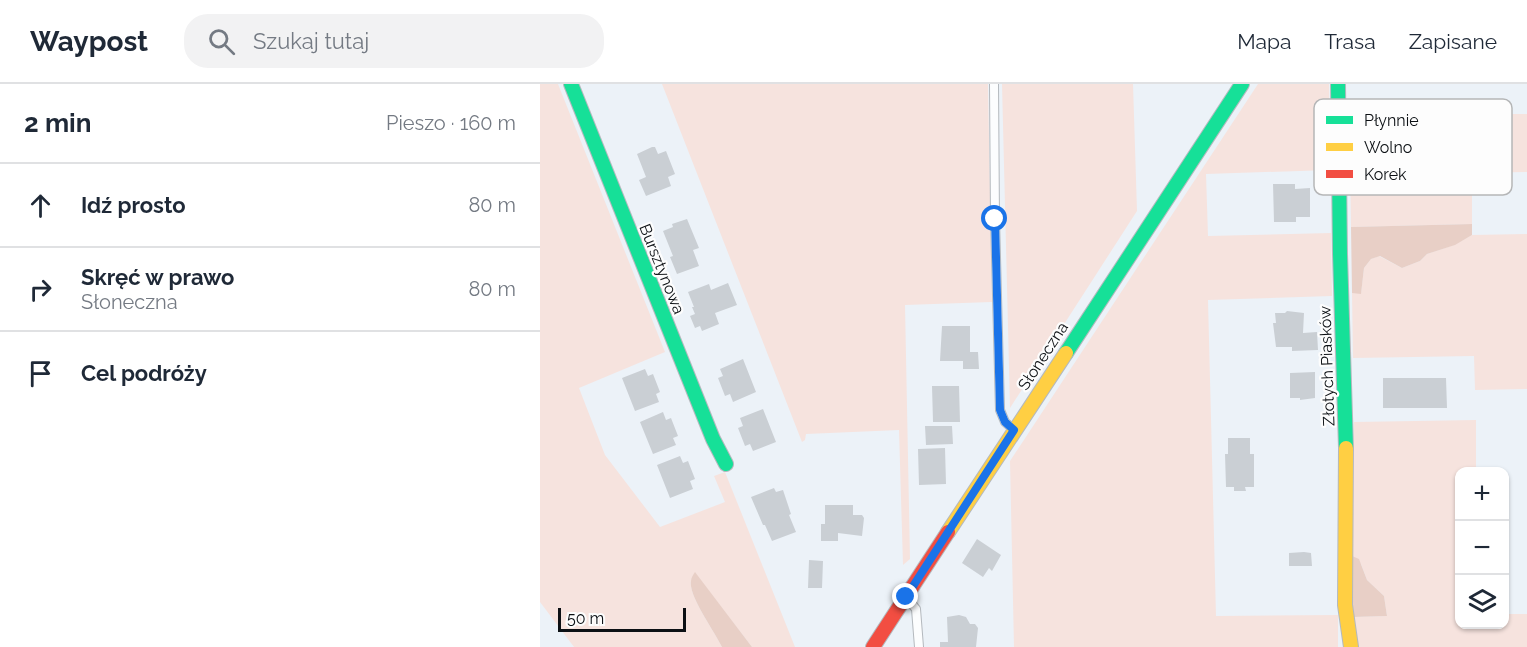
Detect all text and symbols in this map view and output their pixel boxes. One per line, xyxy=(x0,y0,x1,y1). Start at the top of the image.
search box xyxy=(184,14,604,68)
text: Waypost xyxy=(30,25,148,58)
icon: search xyxy=(205,25,238,58)
text: Szukaj tutaj xyxy=(253,28,369,54)
text: Mapa xyxy=(1237,29,1291,54)
text: Trasa xyxy=(1324,29,1376,54)
text: Zapisane xyxy=(1409,29,1497,54)
legend xyxy=(1314,99,1512,195)
text: 2 min xyxy=(24,108,91,138)
text: Pieszo · 160 m xyxy=(386,111,516,135)
text: Płynnie xyxy=(1364,111,1419,130)
text: Wolno xyxy=(1364,138,1412,157)
text: Korek xyxy=(1364,165,1407,184)
icon: ahead xyxy=(24,189,57,222)
text: Idź prosto xyxy=(81,192,186,218)
text: 80 m xyxy=(468,193,516,217)
route start xyxy=(981,205,1007,231)
street label: Bursztynowa xyxy=(635,221,689,317)
text: Skręć w prawo xyxy=(81,264,234,290)
icon: right xyxy=(24,273,57,306)
text: 80 m xyxy=(468,277,516,301)
text: Słoneczna xyxy=(81,290,178,314)
street label: Złotych Piasków xyxy=(1315,306,1339,426)
street label: Słoneczna xyxy=(1014,318,1072,394)
icon: arrive xyxy=(24,357,57,390)
text: Cel podróży xyxy=(81,360,207,386)
map controls xyxy=(1455,467,1509,629)
button: + xyxy=(1455,467,1509,521)
button: − xyxy=(1455,521,1509,575)
button: layers xyxy=(1455,575,1509,629)
route end xyxy=(892,583,918,609)
scale bar xyxy=(558,605,686,632)
text: 50 m xyxy=(567,609,604,628)

